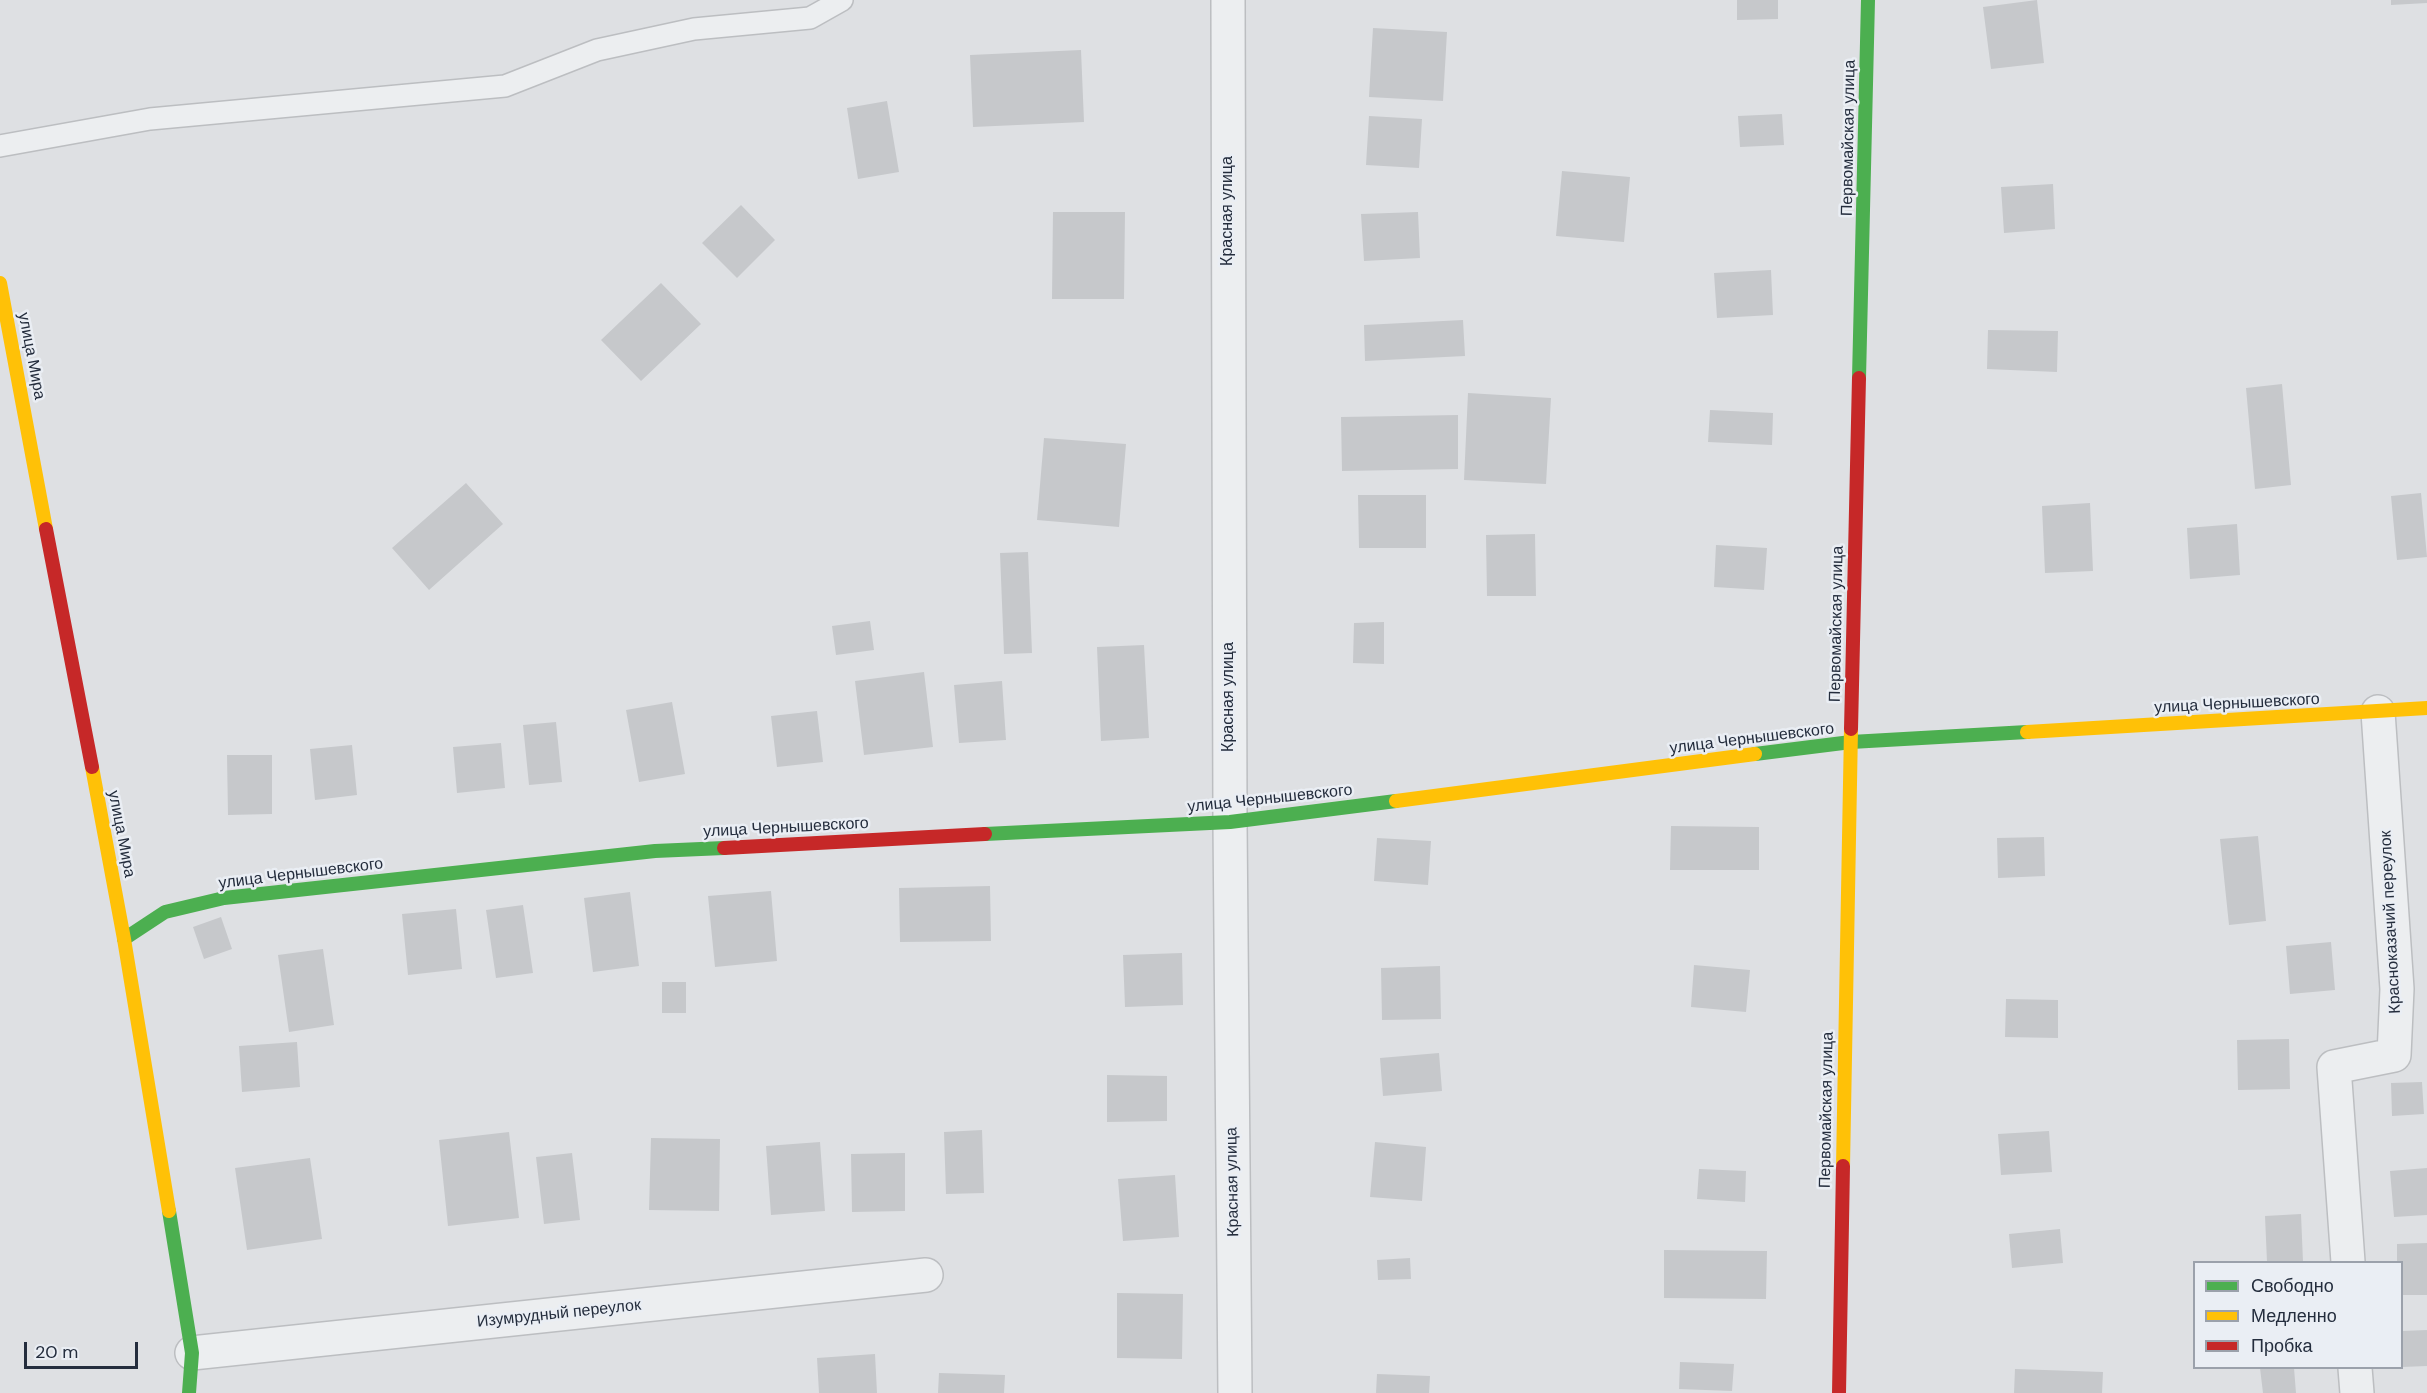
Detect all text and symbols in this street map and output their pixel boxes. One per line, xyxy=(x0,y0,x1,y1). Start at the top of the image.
street label: Первомайская улица xyxy=(1838,60,1860,216)
street label: Красная улица xyxy=(1218,156,1238,266)
street label: улица Мира xyxy=(13,311,49,401)
street label: Первомайская улица xyxy=(1826,546,1848,702)
street label: Красная улица xyxy=(1219,642,1239,752)
street label: улица Чернышевского xyxy=(2154,690,2320,718)
street label: улица Чернышевского xyxy=(1669,719,1835,759)
street label: улица Чернышевского xyxy=(1187,781,1353,817)
street label: улица Мира xyxy=(103,789,139,879)
street label: улица Чернышевского xyxy=(703,814,869,842)
street label: Красноказачий переулок xyxy=(2377,830,2405,1014)
street label: улица Чернышевского xyxy=(218,854,384,894)
street label: Первомайская улица xyxy=(1816,1032,1838,1188)
street label: Красная улица xyxy=(1222,1127,1244,1237)
legend xyxy=(2193,1261,2403,1369)
text: Свободно xyxy=(2251,1274,2334,1298)
street label: Изумрудный переулок xyxy=(476,1296,642,1332)
text: Медленно xyxy=(2251,1304,2337,1328)
scale bar xyxy=(27,1330,141,1368)
text: Пробка xyxy=(2251,1334,2313,1358)
text: 20 m xyxy=(35,1340,78,1364)

